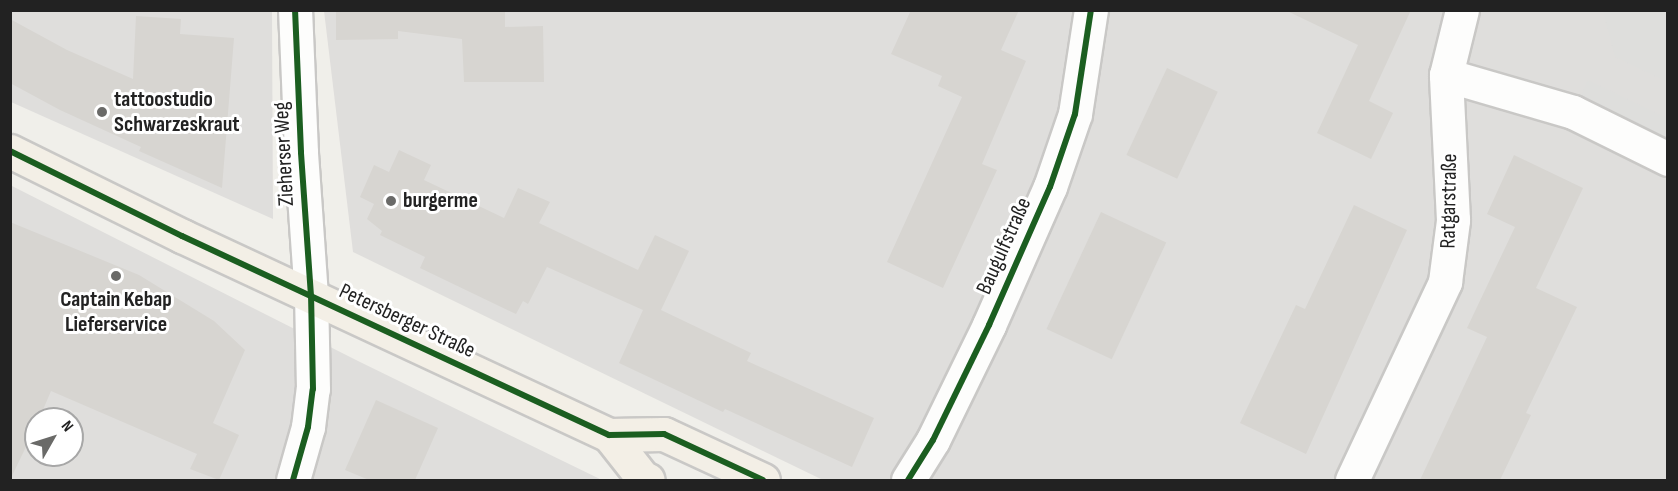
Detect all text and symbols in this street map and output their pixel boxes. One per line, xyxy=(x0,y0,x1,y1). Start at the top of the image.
place label: tattoostudio Schwarzeskraut xyxy=(114,86,240,138)
street label: Zieherser Weg xyxy=(268,101,300,207)
marker: tattoostudio Schwarzeskraut xyxy=(95,105,109,119)
street label: Ratgarstraße xyxy=(1435,153,1463,249)
place label: burgerme xyxy=(403,188,478,214)
marker: burgerme xyxy=(384,194,398,208)
street label: Baugulfstraße xyxy=(971,194,1037,298)
marker: Captain Kebap Lieferservice xyxy=(109,269,123,283)
street label: Petersberger Straße xyxy=(335,278,479,364)
place label: Captain Kebap Lieferservice xyxy=(60,286,172,338)
north arrow xyxy=(24,407,84,467)
text: N xyxy=(57,417,77,436)

